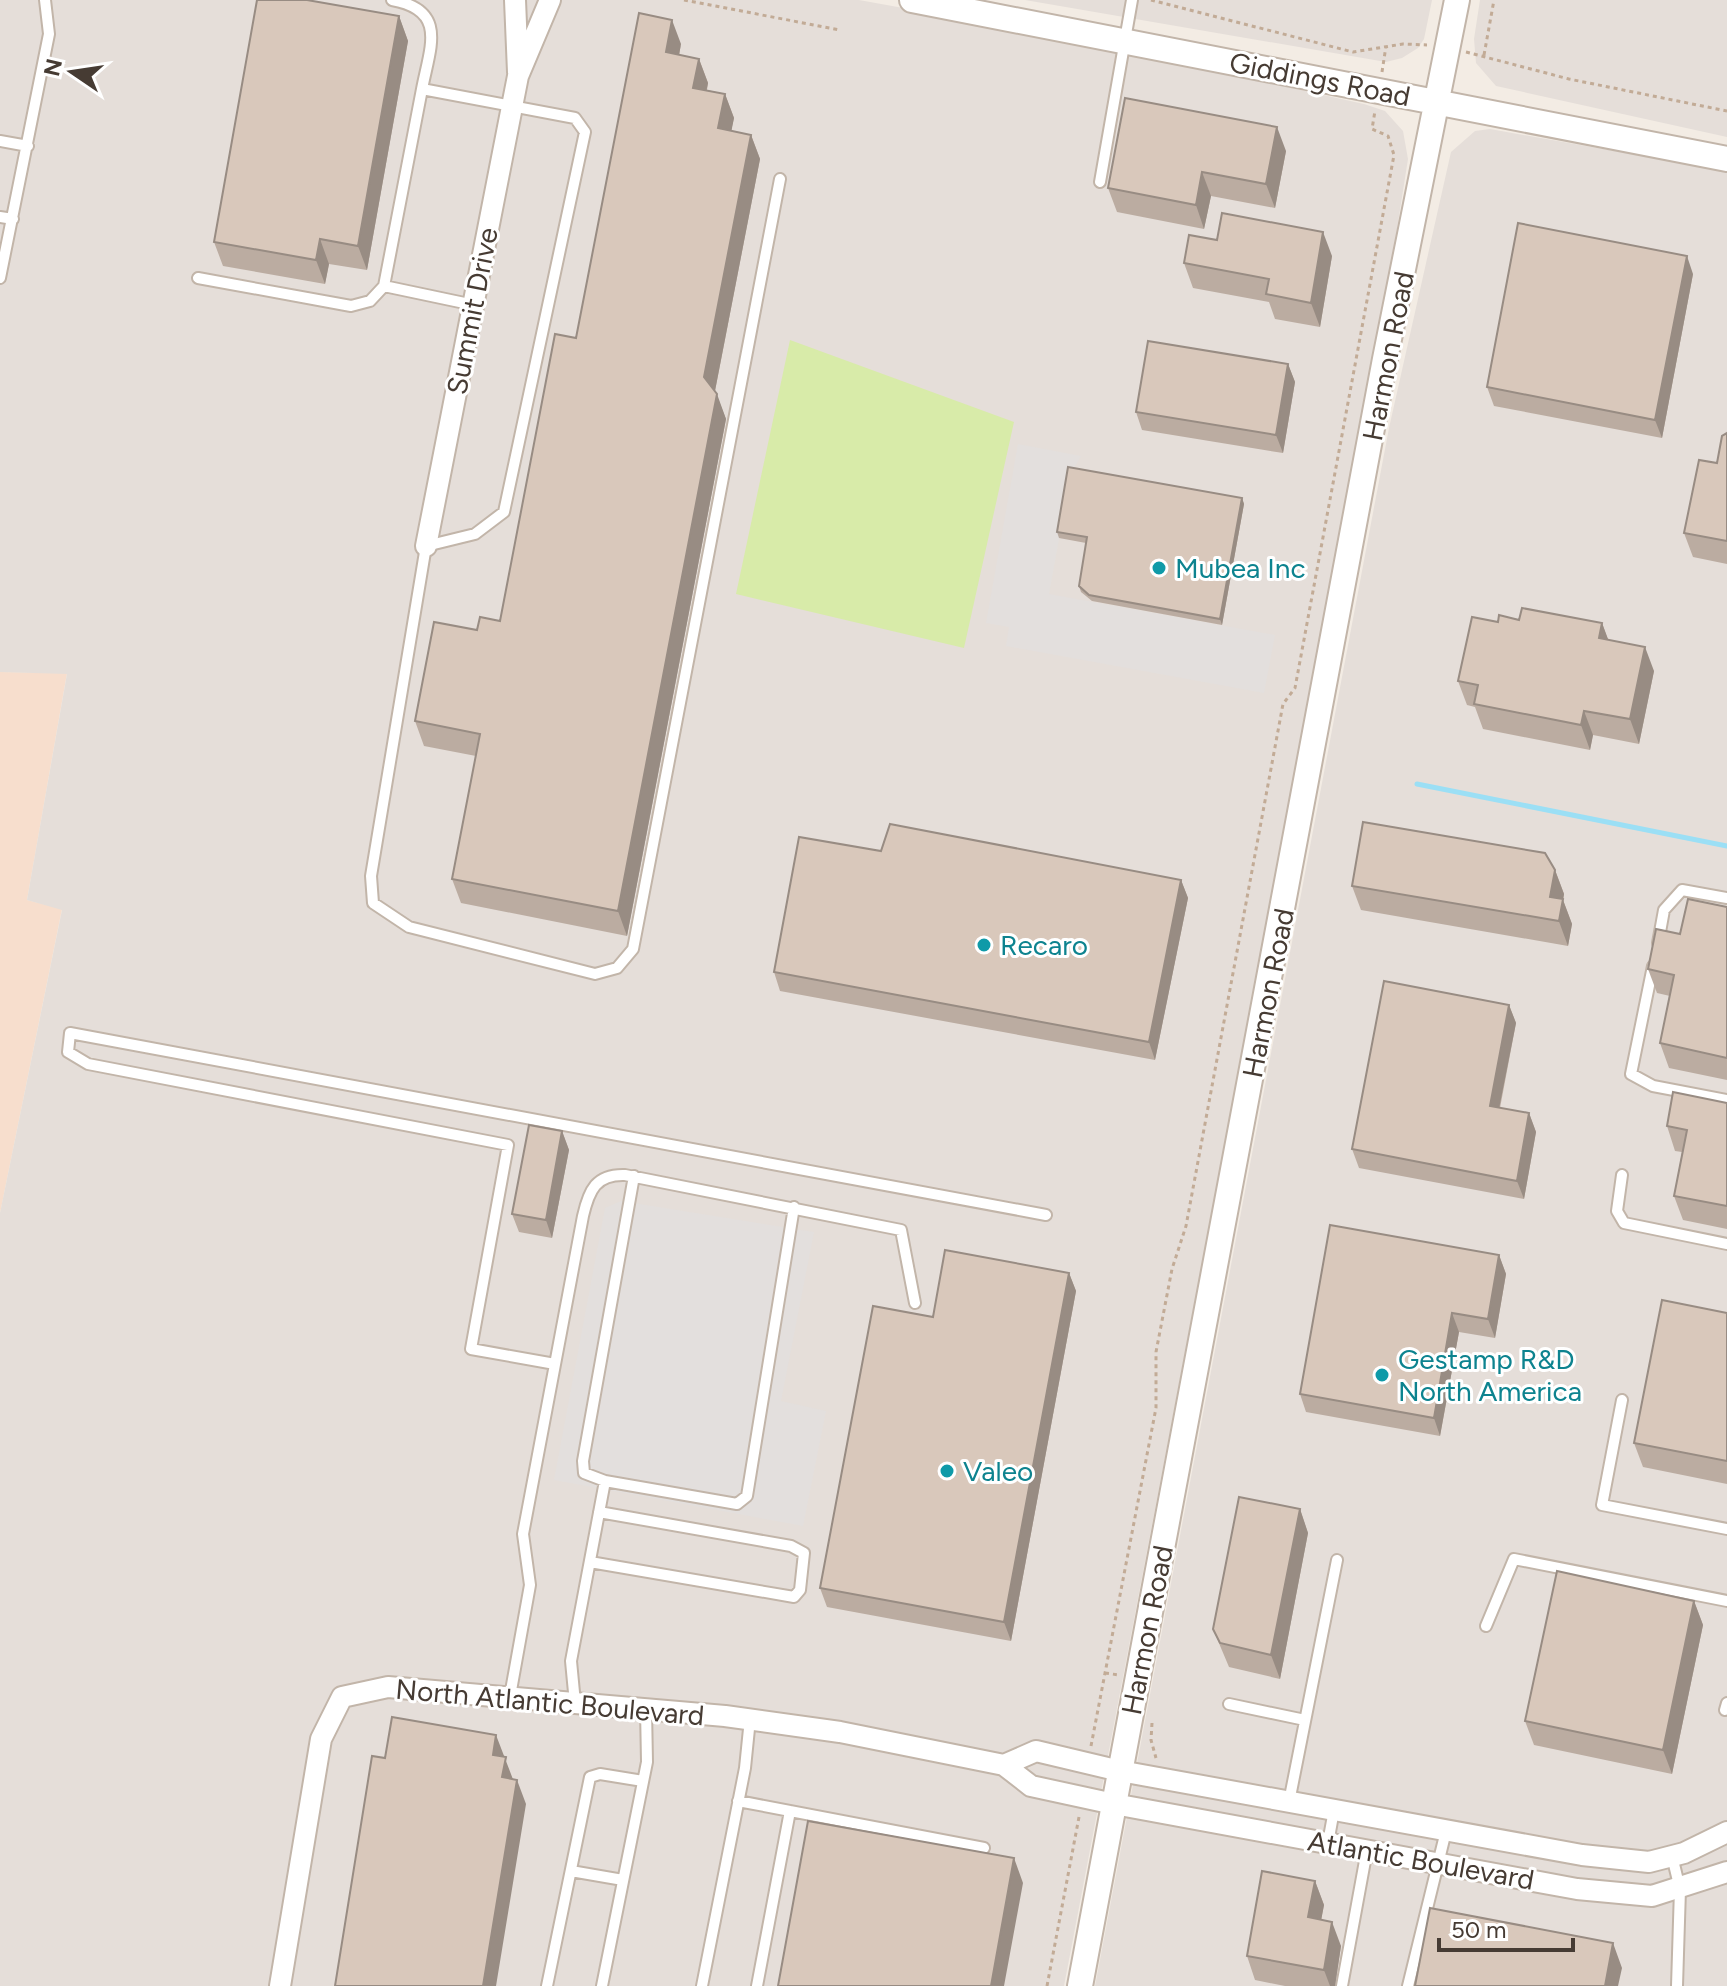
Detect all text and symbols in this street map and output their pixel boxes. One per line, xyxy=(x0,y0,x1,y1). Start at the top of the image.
north arrow xyxy=(32,32,112,112)
street label: Giddings Road xyxy=(1227,45,1413,113)
text: N xyxy=(38,56,68,79)
street label: Summit Drive xyxy=(439,225,505,397)
street label: Harmon Road xyxy=(1355,268,1421,444)
place label: Mubea Inc xyxy=(1175,551,1306,585)
marker: Mubea Inc xyxy=(1150,559,1168,577)
street label: Harmon Road xyxy=(1235,905,1301,1081)
place label: Recaro xyxy=(1000,928,1088,962)
marker: Recaro xyxy=(975,936,993,954)
place label: Gestamp R&D North America xyxy=(1398,1342,1582,1408)
marker: Gestamp R&D North America xyxy=(1373,1366,1391,1384)
place label: Valeo xyxy=(963,1454,1033,1488)
marker: Valeo xyxy=(938,1462,956,1480)
street label: Harmon Road xyxy=(1114,1542,1180,1718)
street label: North Atlantic Boulevard xyxy=(394,1672,706,1732)
street label: Atlantic Boulevard xyxy=(1305,1823,1537,1897)
scale bar xyxy=(1439,1902,1573,1952)
text: 50 m xyxy=(1451,1915,1507,1944)

